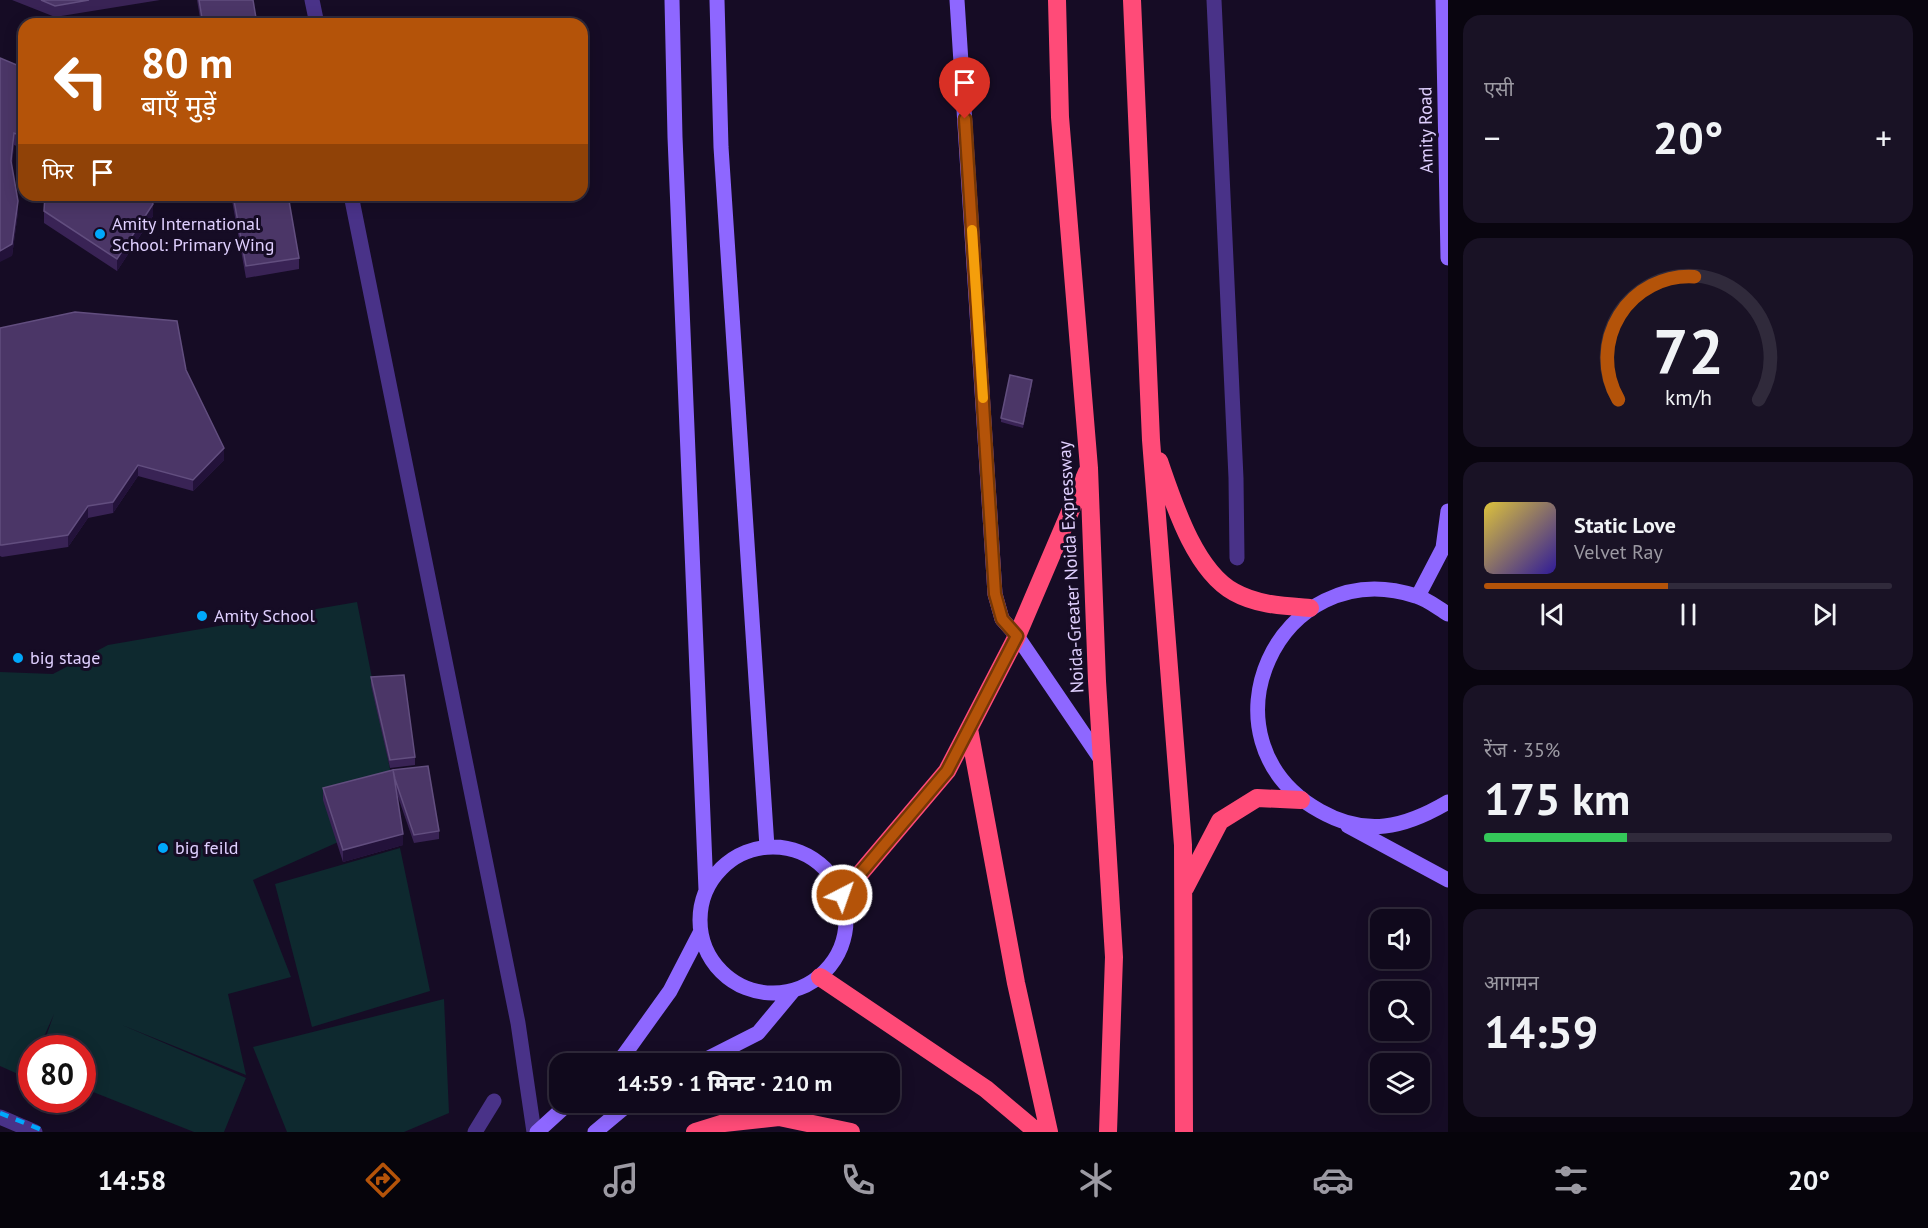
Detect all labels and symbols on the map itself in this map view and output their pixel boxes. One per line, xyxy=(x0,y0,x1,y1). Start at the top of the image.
pin xyxy=(939,57,990,119)
street label: Amity Road xyxy=(1413,86,1438,174)
place label: Amity International School: Primary Wing xyxy=(112,212,274,256)
marker: Amity International School: Primary Wing xyxy=(93,227,107,241)
street label: Noida-Greater Noida Expressway xyxy=(1052,440,1089,694)
place label: Amity School xyxy=(214,604,315,627)
marker: Amity School xyxy=(195,609,209,623)
place label: big stage xyxy=(30,646,100,669)
marker: big stage xyxy=(11,651,25,665)
place label: big feild xyxy=(175,836,238,859)
marker: big feild xyxy=(156,841,170,855)
position arrow xyxy=(810,863,874,927)
speed limit sign: 80 xyxy=(18,1035,96,1113)

